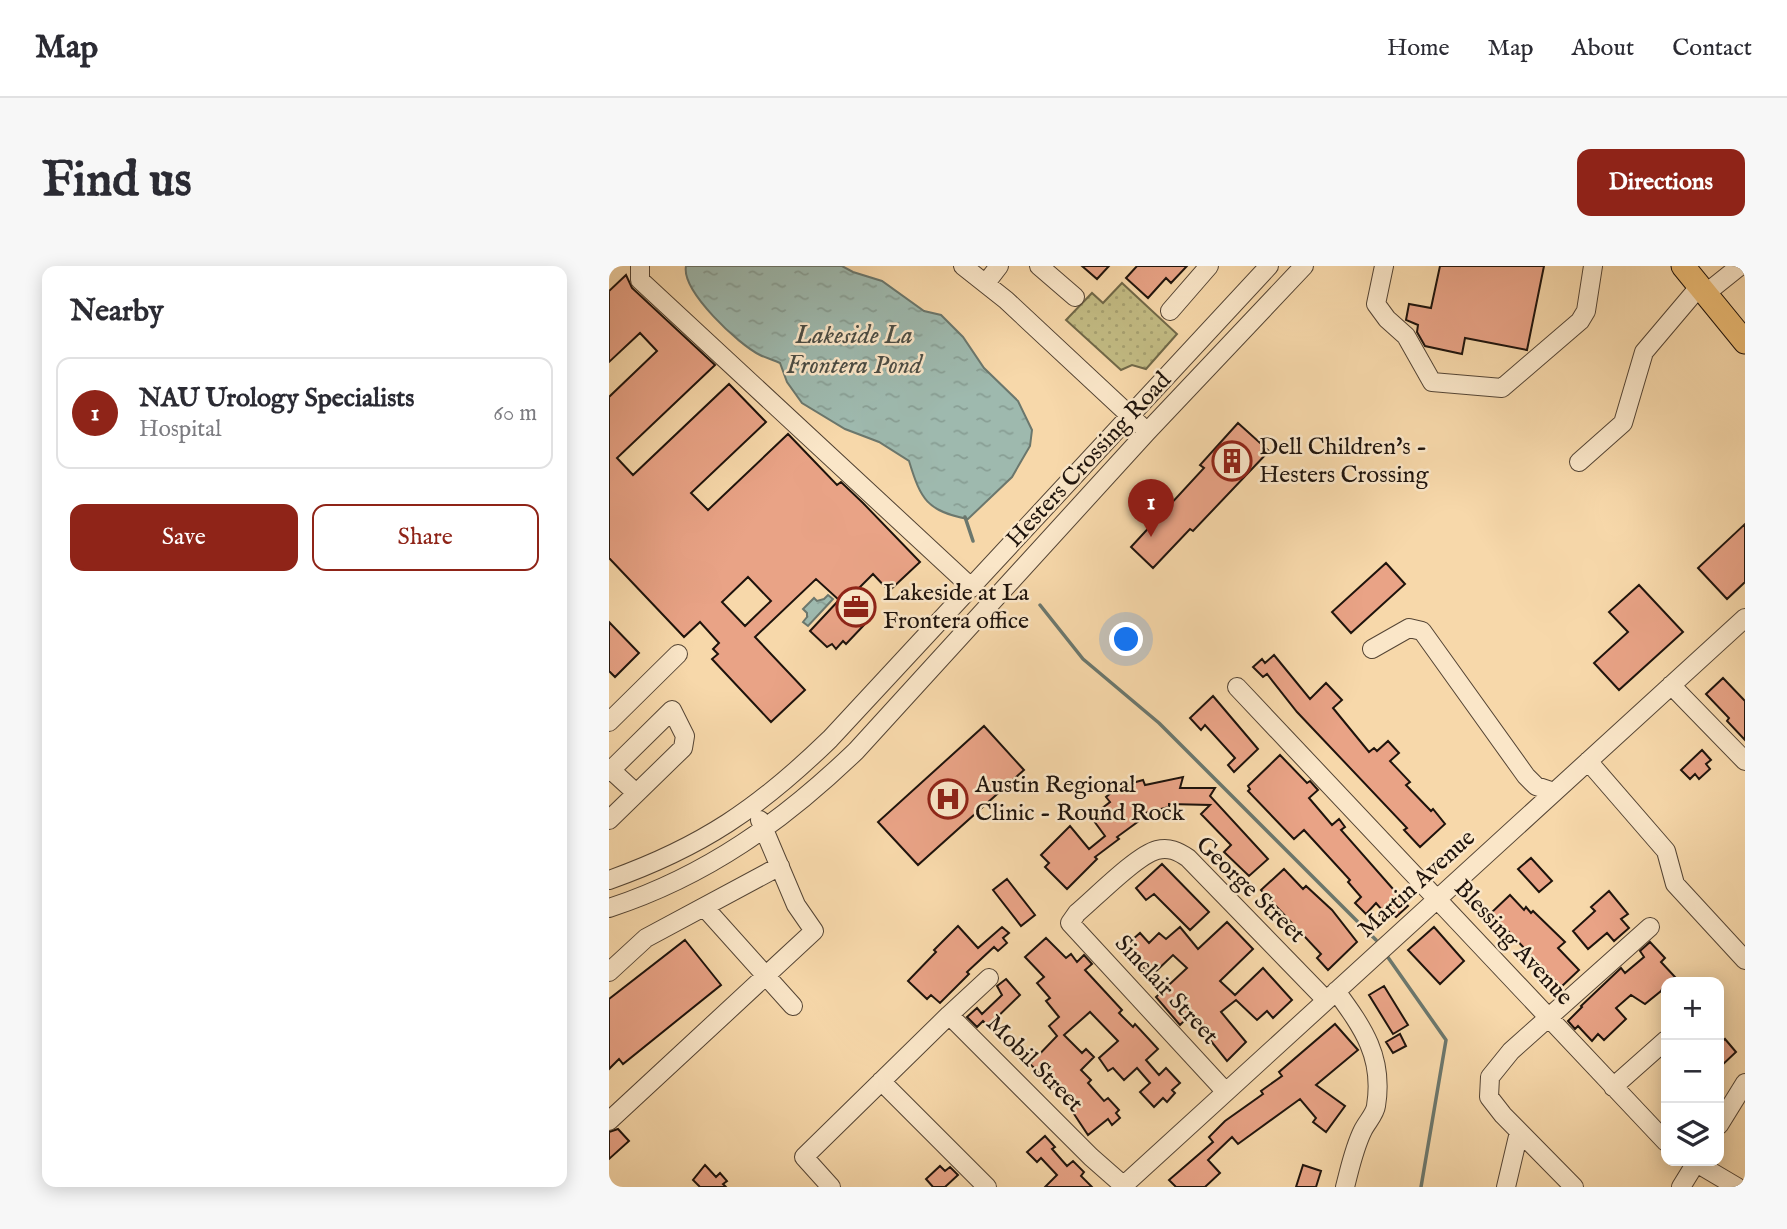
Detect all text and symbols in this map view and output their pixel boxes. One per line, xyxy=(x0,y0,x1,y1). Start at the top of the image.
text: Map xyxy=(35,27,98,69)
text: Home xyxy=(1387,33,1450,64)
text: Map xyxy=(1488,33,1534,64)
text: About xyxy=(1572,33,1634,64)
text: Contact xyxy=(1672,33,1752,64)
button: Directions xyxy=(1577,149,1745,216)
text: Find us xyxy=(42,151,192,213)
text: Nearby xyxy=(70,293,163,331)
water label: Lakeside La Frontera Pond xyxy=(786,319,924,382)
street label: Hesters Crossing Road xyxy=(1000,366,1179,554)
text: NAU Urology Specialists xyxy=(139,382,414,415)
text: 1 xyxy=(91,399,99,428)
text: 60 m xyxy=(493,399,537,428)
text: Hospital xyxy=(139,415,221,444)
place label: Dell Children's - Hesters Crossing xyxy=(1259,432,1429,491)
building icon: Dell Children's - Hesters Crossing xyxy=(1211,440,1253,482)
pin: 1 xyxy=(1128,479,1174,537)
button: Save xyxy=(70,504,298,571)
button: Share xyxy=(312,504,539,571)
place label: Lakeside at La Frontera office xyxy=(883,578,1030,637)
office icon: Lakeside at La Frontera office xyxy=(835,586,877,628)
your location xyxy=(1109,622,1143,656)
place label: Austin Regional Clinic - Round Rock xyxy=(974,770,1185,829)
hospital icon: Austin Regional Clinic - Round Rock xyxy=(927,778,969,820)
street label: Martin Avenue xyxy=(1352,823,1482,945)
street label: George Street xyxy=(1189,830,1311,950)
street label: Blessing Avenue xyxy=(1447,874,1579,1012)
street label: Sinclair Street xyxy=(1107,929,1225,1051)
map controls xyxy=(1661,977,1724,1166)
button: + xyxy=(1661,977,1724,1040)
street label: Mobil Street xyxy=(979,1009,1089,1119)
button: − xyxy=(1661,1040,1724,1103)
button: layers xyxy=(1661,1103,1724,1166)

